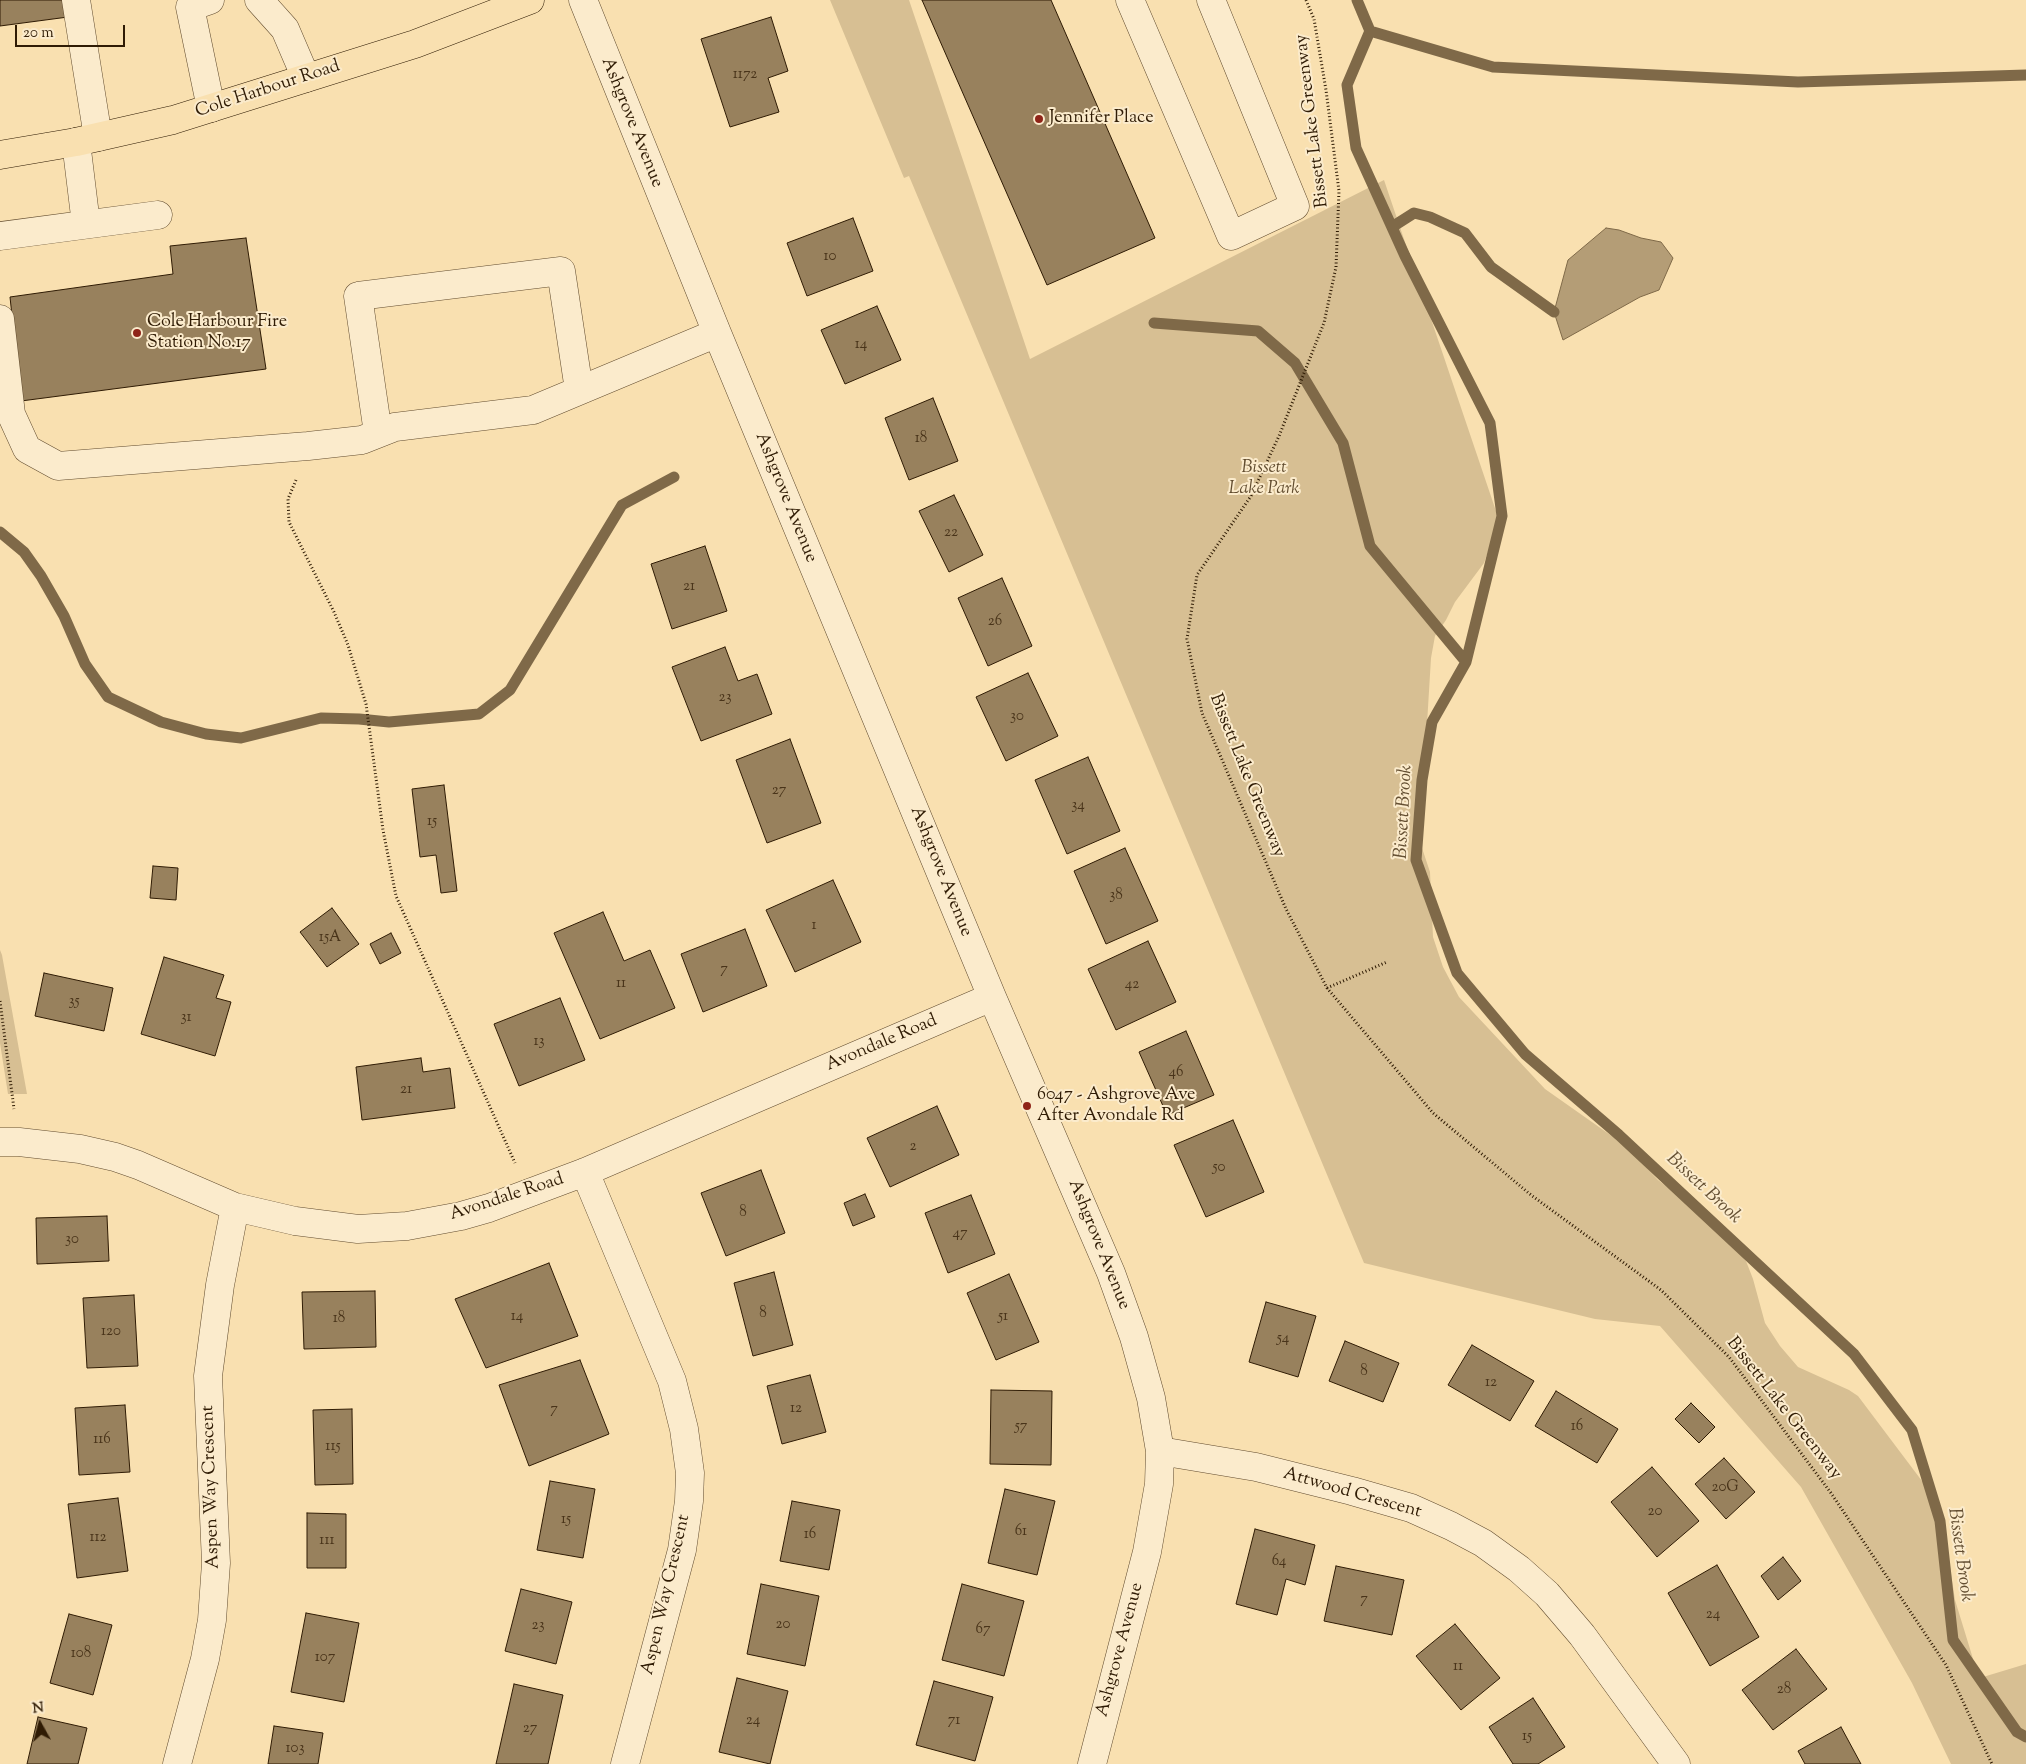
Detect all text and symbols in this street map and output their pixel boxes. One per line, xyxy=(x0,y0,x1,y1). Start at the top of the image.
scale bar xyxy=(18,15,128,47)
text: 20 m xyxy=(23,23,54,44)
street label: Bissett Lake Greenway xyxy=(1292,33,1334,209)
street label: Ashgrove Avenue xyxy=(595,55,667,191)
street label: Cole Harbour Road xyxy=(193,56,343,124)
house number: 1172 xyxy=(733,66,757,84)
place label: Jennifer Place xyxy=(1049,108,1154,130)
marker: Jennifer Place xyxy=(1033,113,1045,125)
house number: 10 xyxy=(824,248,836,266)
place label: Cole Harbour Fire Station No.17 xyxy=(147,312,287,354)
marker: Cole Harbour Fire Station No.17 xyxy=(131,327,143,339)
house number: 14 xyxy=(855,336,867,354)
street label: Ashgrove Avenue xyxy=(749,430,821,566)
house number: 18 xyxy=(915,430,927,448)
park label: Bissett Lake Park xyxy=(1229,458,1299,500)
house number: 22 xyxy=(944,524,958,542)
house number: 21 xyxy=(683,578,695,596)
house number: 26 xyxy=(988,613,1002,631)
house number: 23 xyxy=(718,689,732,707)
street label: Bissett Lake Greenway xyxy=(1203,691,1289,861)
house number: 30 xyxy=(1010,708,1024,726)
water label: Bissett Brook xyxy=(1391,764,1419,860)
house number: 27 xyxy=(772,782,786,800)
house number: 34 xyxy=(1071,797,1085,815)
street label: Ashgrove Avenue xyxy=(904,804,976,940)
house number: 15 xyxy=(427,813,437,831)
house number: 38 xyxy=(1109,887,1123,905)
house number: 1 xyxy=(811,917,817,935)
house number: 15A xyxy=(319,929,341,947)
house number: 7 xyxy=(720,961,728,979)
house number: 11 xyxy=(616,975,626,993)
house number: 42 xyxy=(1125,976,1139,994)
house number: 35 xyxy=(68,993,80,1011)
house number: 31 xyxy=(180,1009,192,1027)
street label: Avondale Road xyxy=(823,1011,941,1077)
house number: 13 xyxy=(533,1033,545,1051)
house number: 46 xyxy=(1169,1064,1183,1082)
house number: 21 xyxy=(400,1081,412,1099)
place label: 6047 - Ashgrove Ave After Avondale Rd xyxy=(1037,1085,1195,1128)
marker: 6047 - Ashgrove Ave After Avondale Rd xyxy=(1021,1100,1033,1112)
house number: 2 xyxy=(909,1138,917,1156)
water label: Bissett Brook xyxy=(1661,1148,1745,1230)
house number: 50 xyxy=(1212,1159,1226,1177)
street label: Avondale Road xyxy=(447,1169,567,1227)
street label: Ashgrove Avenue xyxy=(1062,1177,1134,1313)
house number: 8 xyxy=(739,1204,747,1222)
house number: 47 xyxy=(952,1225,968,1243)
house number: 30 xyxy=(65,1231,79,1249)
house number: 8 xyxy=(759,1305,767,1323)
house number: 14 xyxy=(511,1308,523,1326)
house number: 51 xyxy=(998,1308,1008,1326)
house number: 18 xyxy=(333,1310,345,1328)
house number: 120 xyxy=(101,1323,121,1341)
house number: 54 xyxy=(1277,1330,1289,1348)
street label: Bissett Lake Greenway xyxy=(1721,1334,1845,1484)
house number: 8 xyxy=(1360,1363,1368,1381)
house number: 12 xyxy=(1485,1374,1497,1392)
house number: 12 xyxy=(790,1400,802,1418)
house number: 7 xyxy=(550,1401,558,1419)
street label: Aspen Way Crescent xyxy=(198,1405,226,1569)
house number: 57 xyxy=(1015,1418,1027,1436)
house number: 16 xyxy=(1571,1418,1583,1436)
house number: 116 xyxy=(93,1431,111,1449)
house number: 115 xyxy=(325,1438,341,1456)
street label: Attwood Crescent xyxy=(1280,1464,1424,1524)
house number: 20G xyxy=(1711,1479,1739,1497)
house number: 20 xyxy=(1648,1503,1662,1521)
water label: Bissett Brook xyxy=(1941,1507,1977,1603)
house number: 15 xyxy=(561,1511,571,1529)
street label: Aspen Way Crescent xyxy=(638,1513,696,1677)
house number: 61 xyxy=(1015,1523,1027,1541)
house number: 16 xyxy=(804,1526,816,1544)
house number: 112 xyxy=(89,1529,107,1547)
house number: 111 xyxy=(319,1532,335,1550)
house number: 64 xyxy=(1272,1553,1286,1571)
street label: Ashgrove Avenue xyxy=(1093,1580,1149,1720)
house number: 7 xyxy=(1360,1591,1368,1609)
house number: 24 xyxy=(1706,1606,1720,1624)
house number: 20 xyxy=(776,1616,790,1634)
house number: 23 xyxy=(531,1617,545,1635)
house number: 67 xyxy=(976,1621,990,1639)
house number: 108 xyxy=(71,1645,91,1663)
house number: 107 xyxy=(315,1649,335,1667)
house number: 11 xyxy=(1453,1658,1463,1676)
house number: 28 xyxy=(1777,1681,1791,1699)
north arrow xyxy=(15,1699,65,1749)
text: N xyxy=(31,1699,45,1720)
house number: 24 xyxy=(746,1712,760,1730)
house number: 71 xyxy=(948,1712,960,1730)
house number: 27 xyxy=(523,1720,537,1738)
house number: 15 xyxy=(1522,1728,1532,1746)
house number: 103 xyxy=(286,1740,304,1758)

